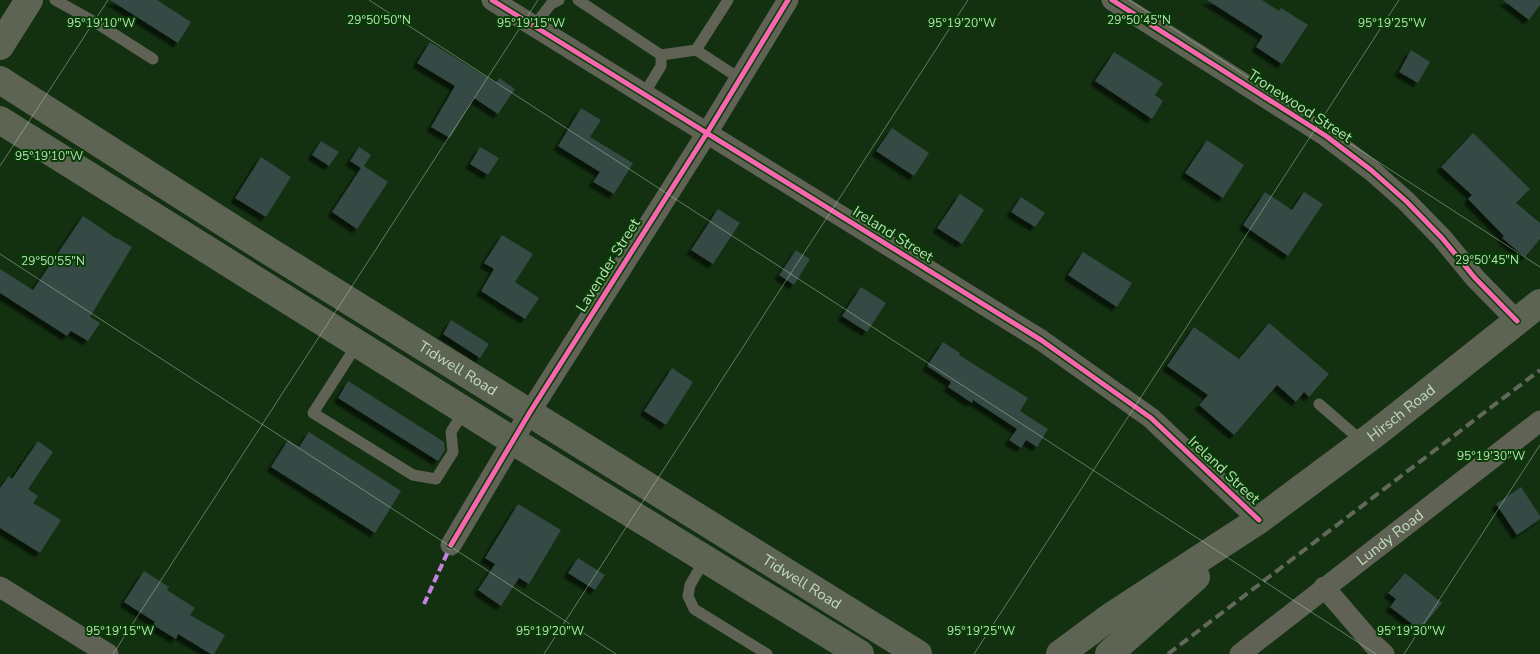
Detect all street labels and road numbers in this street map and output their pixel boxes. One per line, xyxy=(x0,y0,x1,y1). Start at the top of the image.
street label: Tronewood Street xyxy=(1244,65,1357,148)
street label: Ireland Street xyxy=(849,201,938,267)
street label: Lavender Street xyxy=(571,214,645,316)
street label: Tidwell Road xyxy=(415,336,501,400)
street label: Hirsch Road xyxy=(1363,380,1439,446)
street label: Ireland Street xyxy=(1184,431,1265,509)
street label: Lundy Road xyxy=(1352,505,1428,570)
street label: Tidwell Road xyxy=(759,550,845,614)

